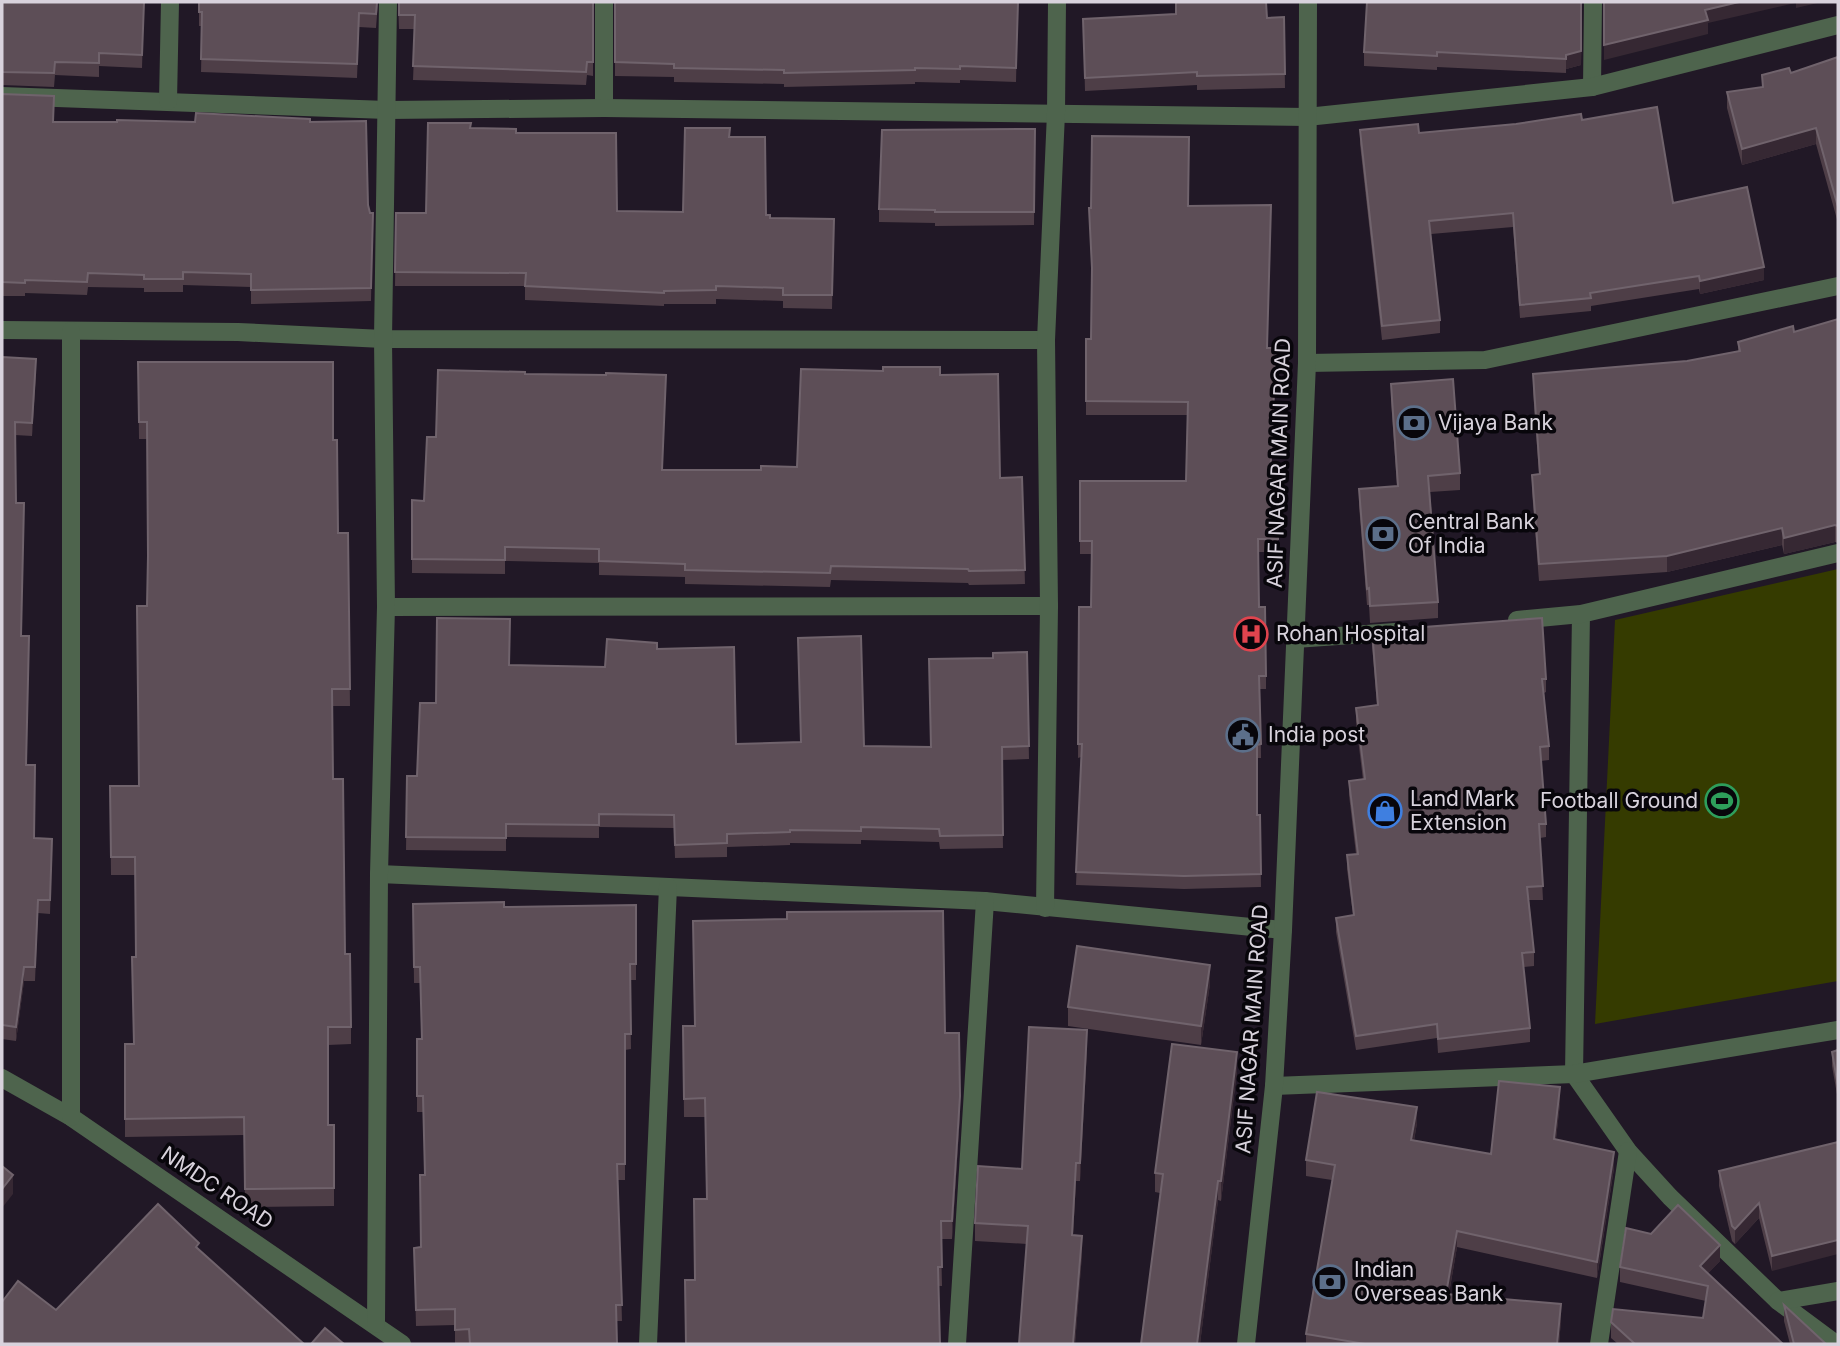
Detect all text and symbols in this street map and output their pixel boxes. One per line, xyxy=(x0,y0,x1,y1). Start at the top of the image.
street label: ASIF NAGAR MAIN ROAD xyxy=(1262,338,1295,588)
bank icon: Vijaya Bank xyxy=(1395,404,1433,442)
place label: Vijaya Bank xyxy=(1438,410,1553,435)
place label: Central Bank Of India xyxy=(1408,509,1535,558)
bank icon: Central Bank Of India xyxy=(1364,515,1402,553)
hospital icon: Rohan Hospital xyxy=(1232,615,1270,653)
place label: Rohan Hospital xyxy=(1276,621,1425,646)
public building icon: India post xyxy=(1224,716,1262,754)
place label: India post xyxy=(1268,722,1365,747)
sports icon: Football Ground xyxy=(1703,782,1741,820)
place label: Land Mark Extension xyxy=(1410,786,1516,835)
place label: Football Ground xyxy=(1540,788,1698,813)
shop icon: Land Mark Extension xyxy=(1366,792,1404,830)
street label: ASIF NAGAR MAIN ROAD xyxy=(1230,903,1273,1155)
street label: NMDC ROAD xyxy=(157,1141,278,1234)
place label: Indian Overseas Bank xyxy=(1354,1257,1504,1306)
bank icon: Indian Overseas Bank xyxy=(1311,1263,1349,1301)

